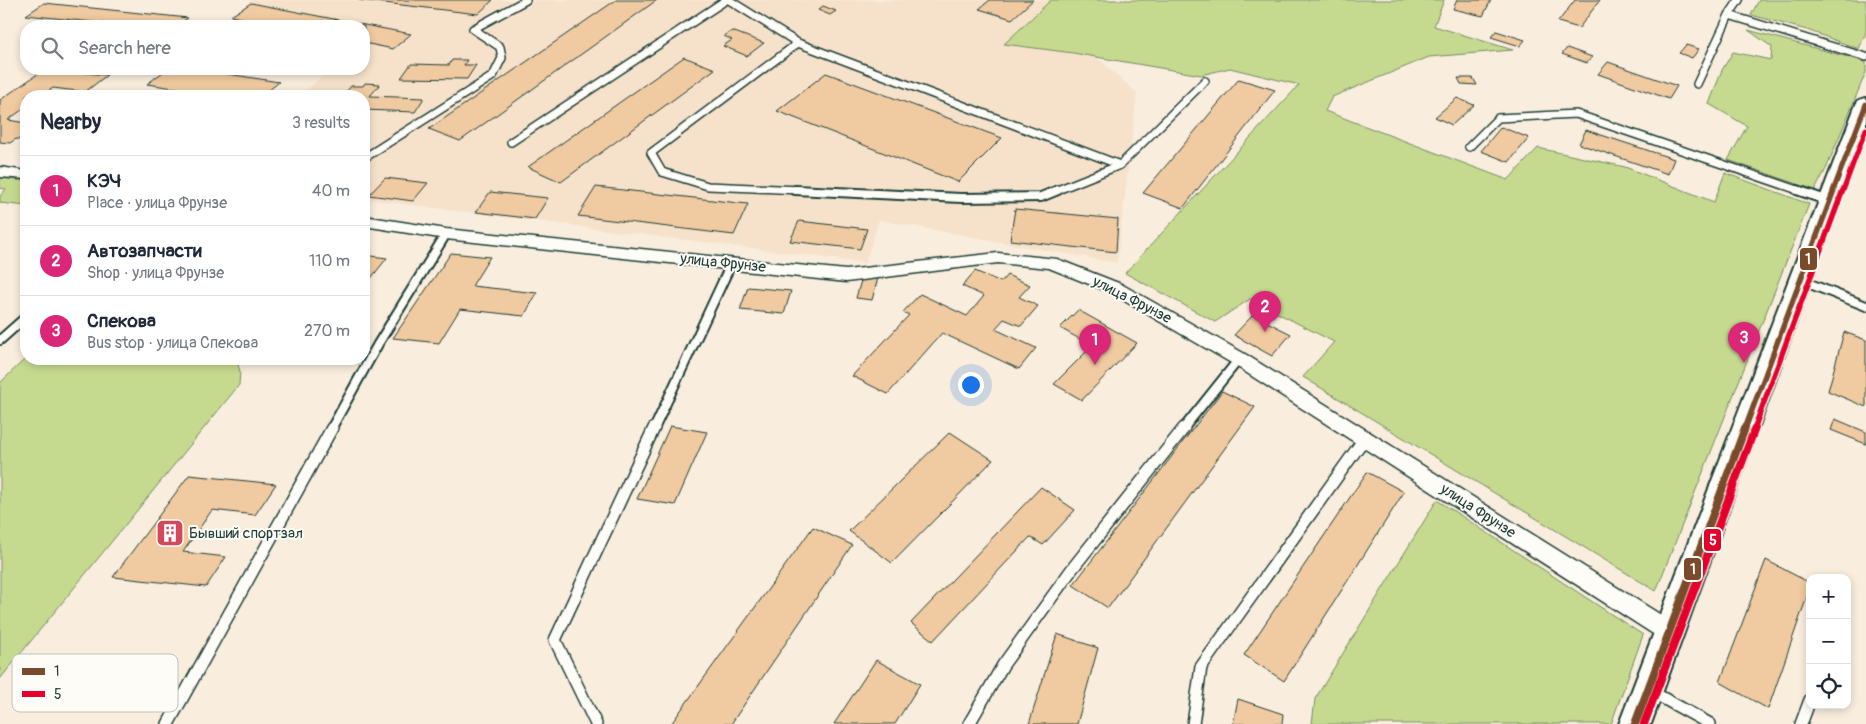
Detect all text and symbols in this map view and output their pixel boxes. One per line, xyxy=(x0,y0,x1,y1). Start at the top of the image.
search box xyxy=(20,20,370,75)
icon: search xyxy=(38,34,66,62)
text: Search here xyxy=(78,36,171,60)
text: Nearby xyxy=(40,109,101,136)
text: 3 results xyxy=(292,113,350,133)
text: КЭЧ xyxy=(87,169,121,193)
text: 1 xyxy=(53,181,59,201)
text: 40 m xyxy=(312,181,350,201)
text: Place · улица Фрунзе xyxy=(87,193,227,213)
text: Автозапчасти xyxy=(87,239,202,263)
line badge: 1 xyxy=(1799,247,1818,271)
street label: улица Фрунзе xyxy=(678,249,767,277)
text: 2 xyxy=(52,251,60,271)
text: 110 m xyxy=(309,251,350,271)
text: 1 xyxy=(1805,251,1811,268)
text: Shop · улица Фрунзе xyxy=(87,263,224,283)
street label: улица Фрунзе xyxy=(1088,271,1175,328)
pin: 2 xyxy=(1249,291,1281,332)
text: Спекова xyxy=(87,309,156,333)
text: 3 xyxy=(52,321,60,341)
text: 270 m xyxy=(304,321,350,341)
pin: 3 xyxy=(1728,322,1760,363)
pin: 1 xyxy=(1079,324,1111,365)
text: Bus stop · улица Спекова xyxy=(87,333,258,353)
your location xyxy=(958,372,984,398)
street label: улица Фрунзе xyxy=(1436,479,1520,543)
building icon: Бывший спортзал xyxy=(155,518,185,548)
place label: Бывший спортзал xyxy=(189,524,303,543)
line badge: 5 xyxy=(1703,528,1722,552)
text: 5 xyxy=(1709,532,1717,549)
line badge: 1 xyxy=(1683,557,1702,581)
text: 1 xyxy=(1690,561,1696,578)
map controls xyxy=(1806,574,1851,709)
button: + xyxy=(1806,574,1851,619)
button: − xyxy=(1806,619,1851,664)
legend xyxy=(12,654,178,712)
text: 1 xyxy=(54,663,59,680)
button: locate xyxy=(1806,664,1851,709)
text: 5 xyxy=(54,686,62,703)

